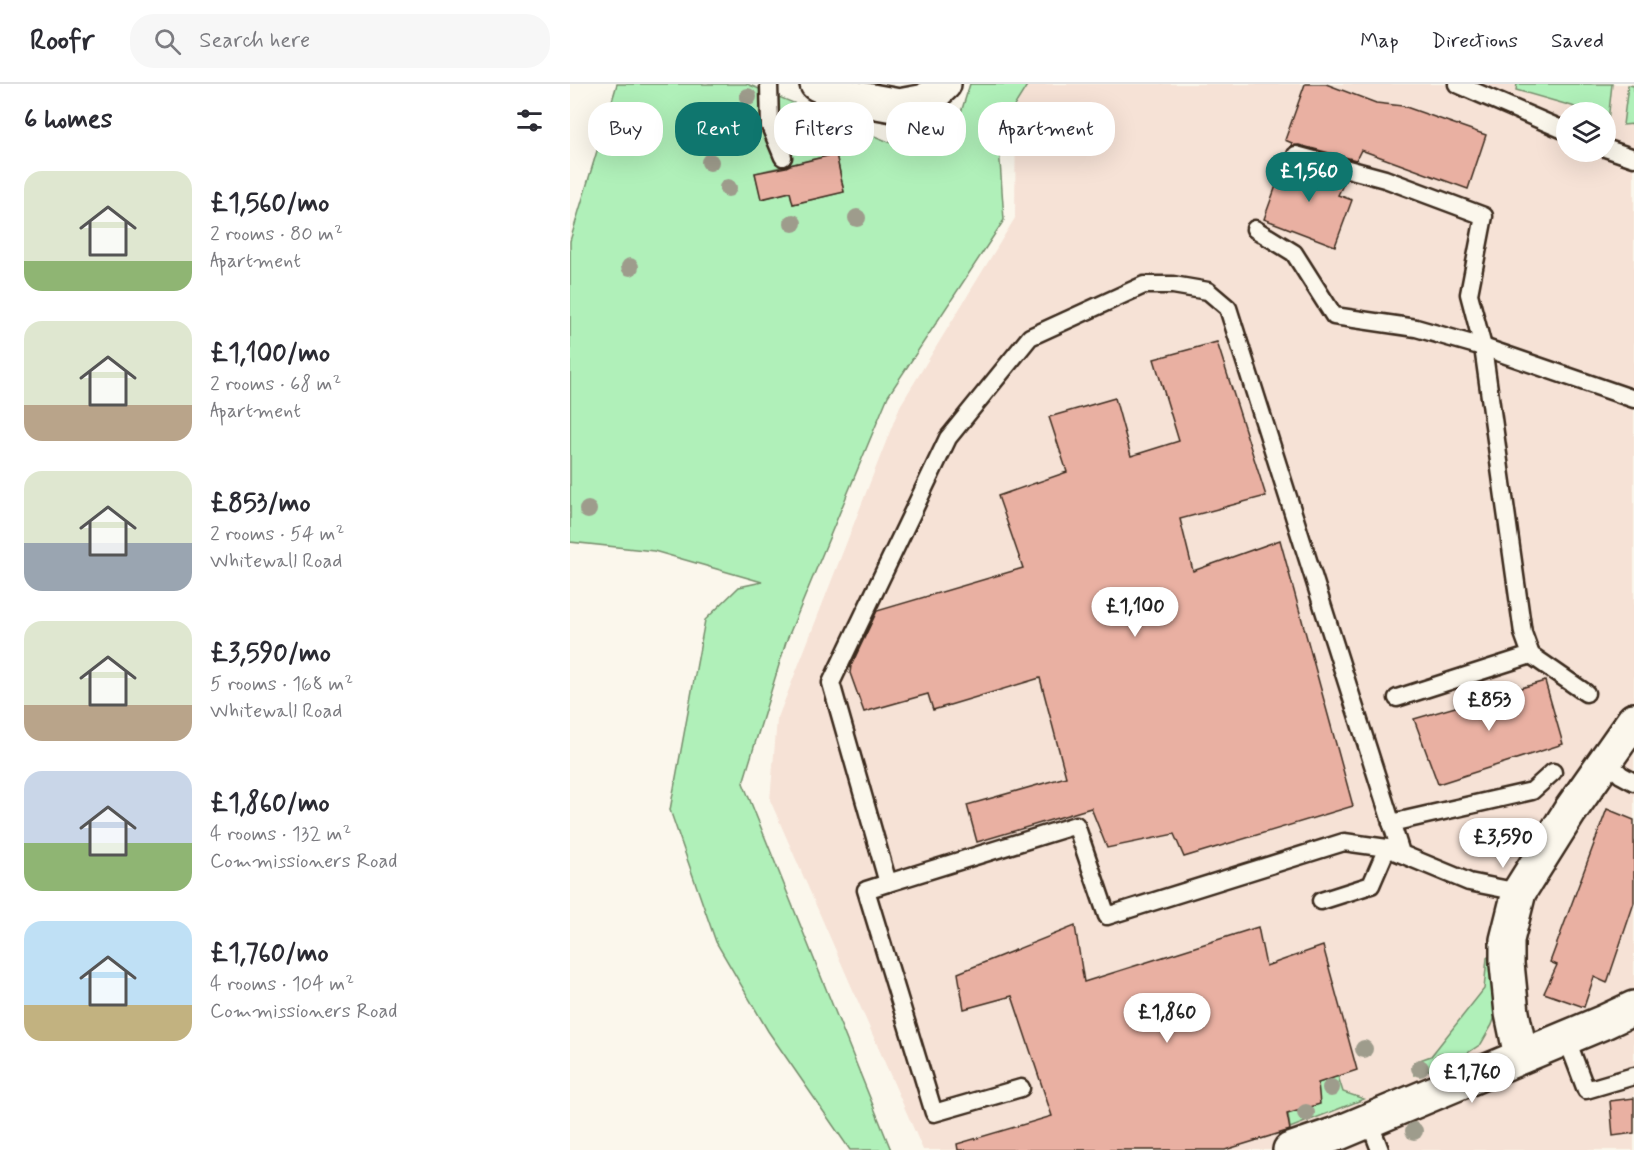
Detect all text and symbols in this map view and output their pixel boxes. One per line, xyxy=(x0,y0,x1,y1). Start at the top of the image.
search box xyxy=(130,14,550,68)
text: Roofr xyxy=(30,23,94,60)
icon: search xyxy=(151,25,184,58)
text: Search here xyxy=(199,27,310,55)
text: Map xyxy=(1360,27,1399,55)
text: Directions xyxy=(1432,27,1518,55)
text: Saved xyxy=(1551,27,1604,55)
chip: Buy xyxy=(588,102,663,156)
chip: Rent xyxy=(675,102,762,156)
chip: Filters xyxy=(774,102,874,156)
chip: New xyxy=(886,102,966,156)
chip: Apartment xyxy=(978,102,1115,156)
map controls xyxy=(1556,102,1616,162)
button: layers xyxy=(1556,102,1616,162)
text: 6 homes xyxy=(24,103,112,137)
icon: filters xyxy=(513,104,546,137)
pin: £1,560 xyxy=(1260,152,1358,203)
text: £1,560 xyxy=(1280,158,1338,185)
text: £1,560/mo xyxy=(210,187,329,221)
icon: home xyxy=(72,195,144,267)
text: 2 rooms · 80 m² xyxy=(210,221,343,248)
text: Apartment xyxy=(210,248,301,275)
text: £1,100/mo xyxy=(210,337,330,371)
icon: home xyxy=(72,345,144,417)
text: 2 rooms · 68 m² xyxy=(210,371,341,398)
text: Apartment xyxy=(210,398,301,425)
text: £853/mo xyxy=(210,487,311,521)
icon: home xyxy=(72,495,144,567)
text: 2 rooms · 54 m² xyxy=(210,521,344,548)
text: Whitewall Road xyxy=(210,548,342,575)
pin: £1,100 xyxy=(1086,587,1184,638)
text: £1,100 xyxy=(1105,593,1165,620)
text: £3,590/mo xyxy=(210,637,331,671)
icon: home xyxy=(72,645,144,717)
text: 5 rooms · 168 m² xyxy=(210,671,353,698)
pin: £853 xyxy=(1453,681,1525,732)
text: £853 xyxy=(1467,687,1511,714)
text: Whitewall Road xyxy=(210,698,342,725)
text: £1,860/mo xyxy=(210,787,330,821)
icon: home xyxy=(72,795,144,867)
pin: £3,590 xyxy=(1454,818,1552,869)
text: 4 rooms · 132 m² xyxy=(210,821,351,848)
text: £3,590 xyxy=(1473,824,1533,851)
text: Commissioners Road xyxy=(210,848,397,875)
text: £1,760/mo xyxy=(210,937,329,971)
icon: home xyxy=(72,945,144,1017)
text: 4 rooms · 104 m² xyxy=(210,971,354,998)
pin: £1,860 xyxy=(1118,993,1216,1044)
text: Commissioners Road xyxy=(210,998,397,1025)
text: £1,860 xyxy=(1138,999,1196,1026)
pin: £1,760 xyxy=(1423,1053,1521,1104)
text: £1,760 xyxy=(1443,1059,1501,1086)

